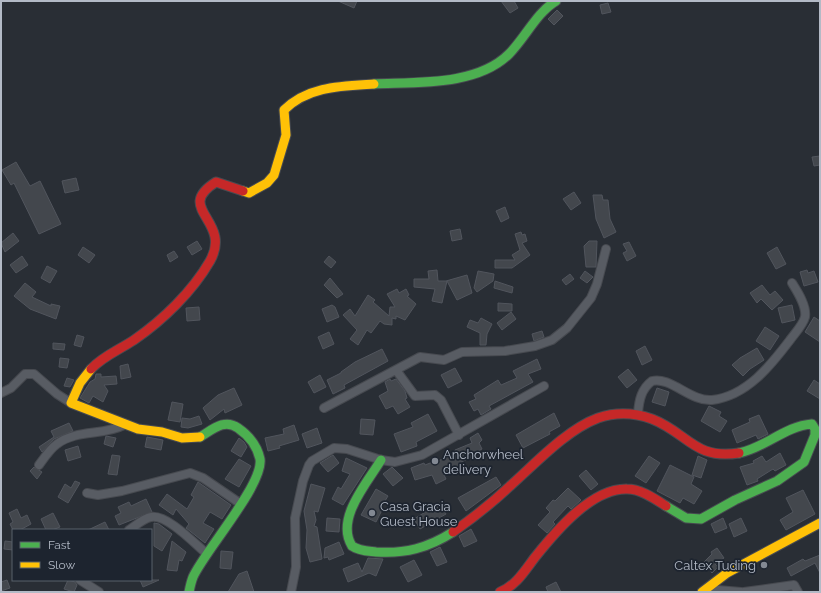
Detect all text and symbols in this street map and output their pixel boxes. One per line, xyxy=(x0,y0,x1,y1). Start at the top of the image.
place label: Anchorwheel delivery xyxy=(443,447,524,477)
marker: Anchorwheel delivery xyxy=(430,456,440,466)
place label: Casa Gracia Guest House xyxy=(380,499,458,529)
marker: Casa Gracia Guest House xyxy=(367,508,377,518)
legend xyxy=(12,529,152,581)
text: Fast xyxy=(48,538,71,552)
text: Slow xyxy=(48,558,75,572)
place label: Caltex Tuding xyxy=(674,558,756,573)
marker: Caltex Tuding xyxy=(759,560,769,570)

